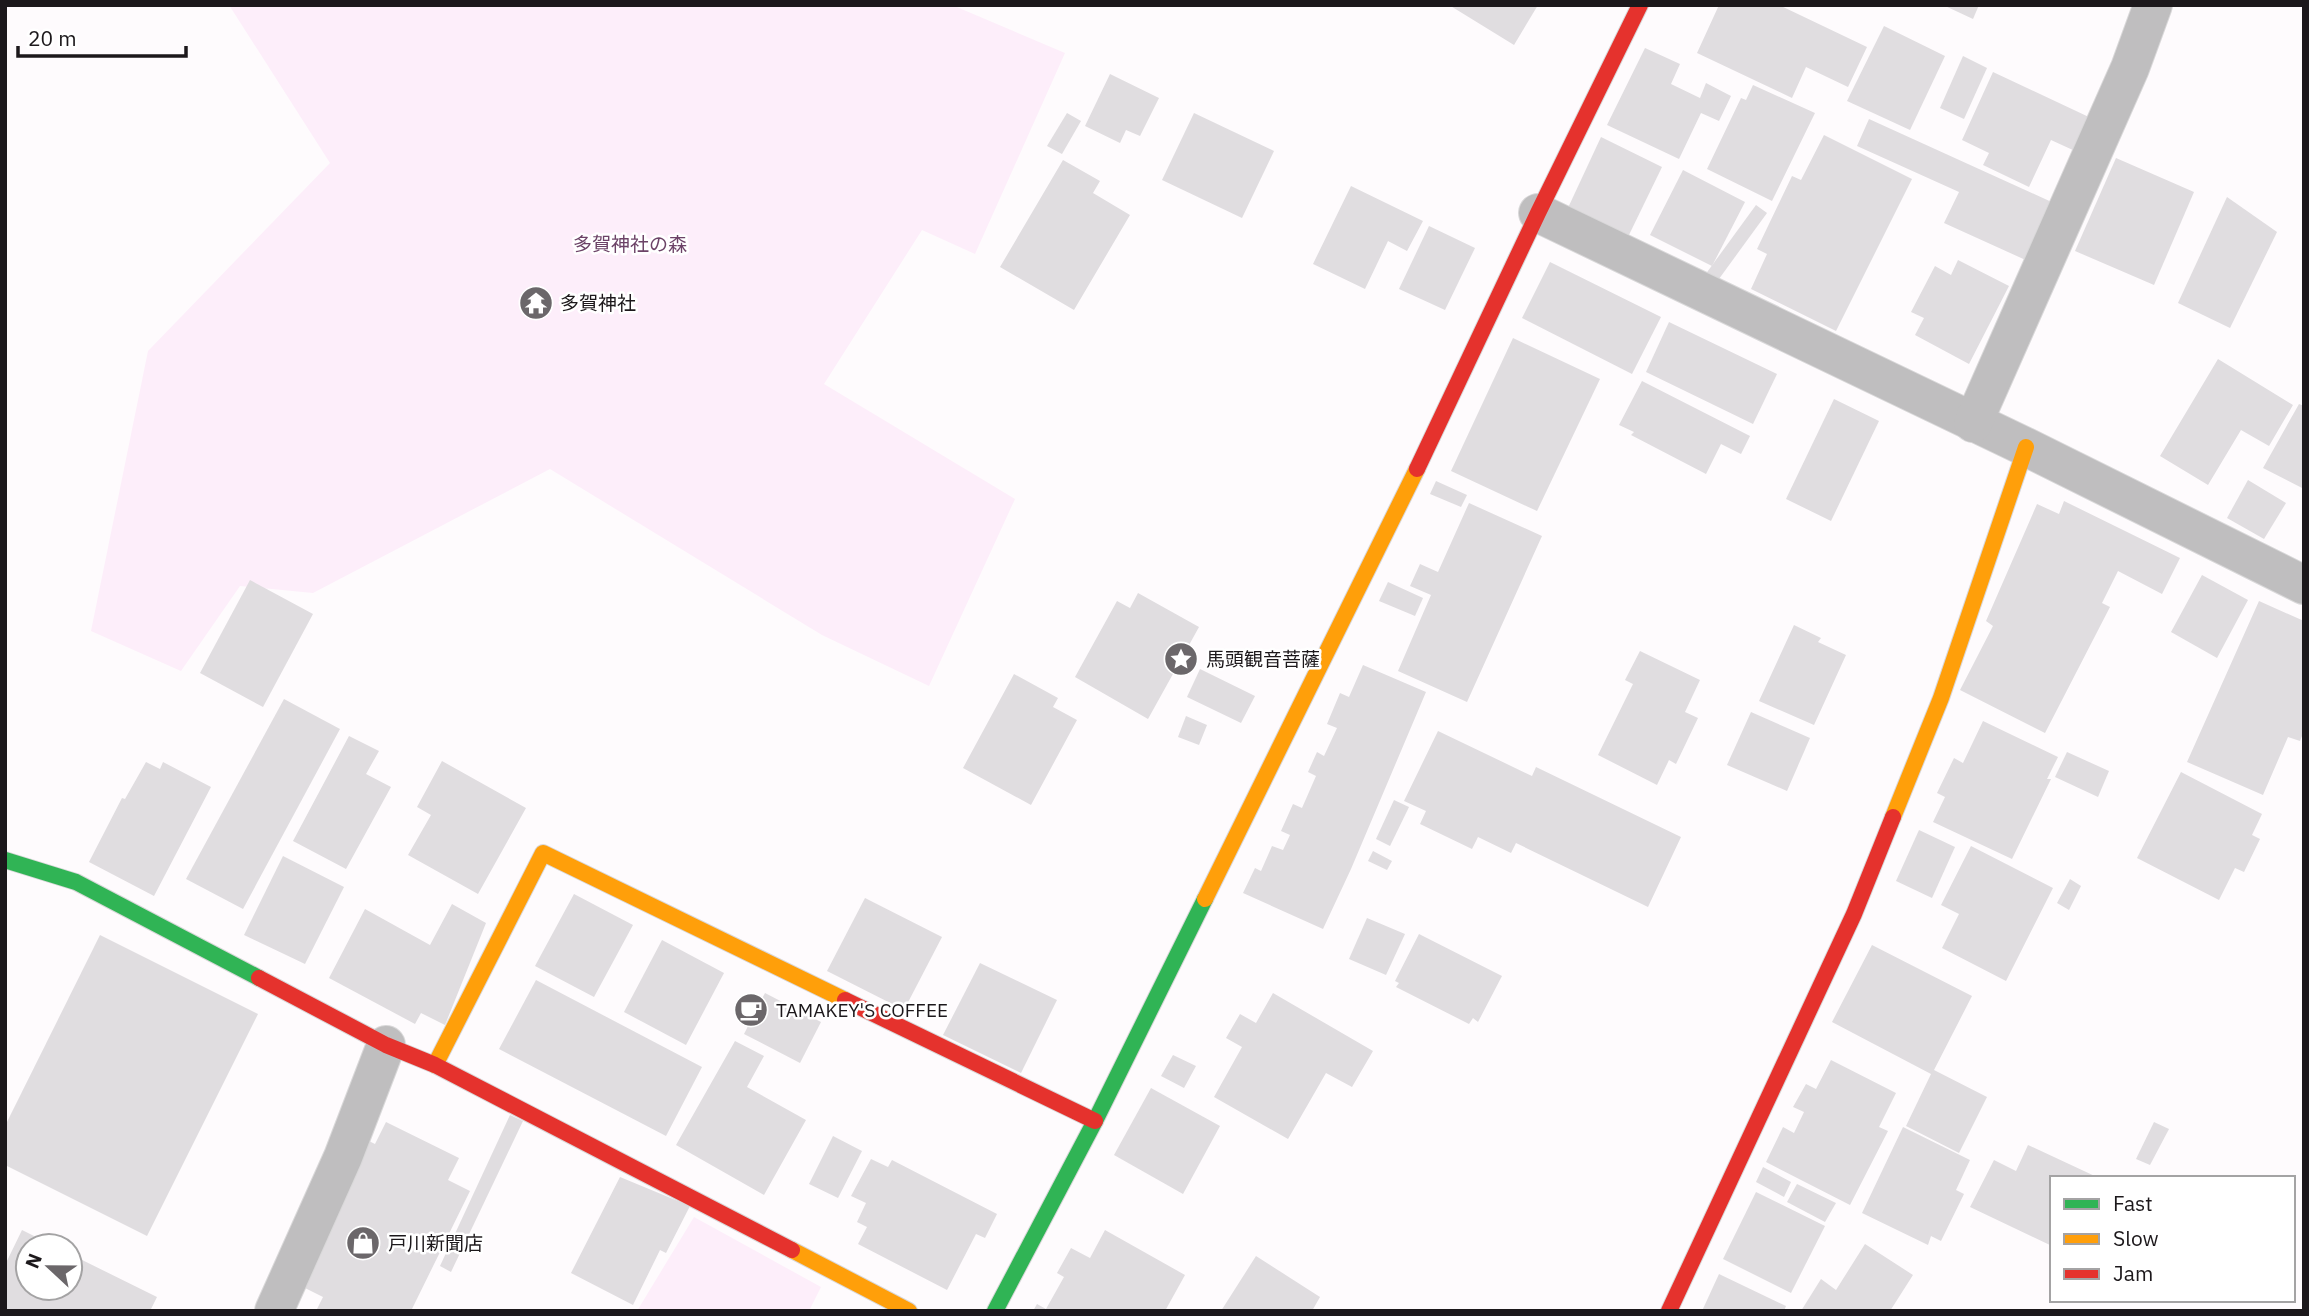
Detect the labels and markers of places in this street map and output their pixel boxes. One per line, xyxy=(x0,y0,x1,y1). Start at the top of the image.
temple icon: 多賀神社 xyxy=(517,284,555,322)
place label: 多賀神社 xyxy=(560,291,636,315)
place icon: 馬頭観音菩薩 xyxy=(1162,640,1200,678)
place label: 馬頭観音菩薩 xyxy=(1206,647,1320,671)
cafe icon: TAMAKEY'S COFFEE xyxy=(732,991,770,1029)
place label: TAMAKEY'S COFFEE xyxy=(776,998,948,1022)
shop icon: 戸川新聞店 xyxy=(344,1224,382,1262)
place label: 戸川新聞店 xyxy=(388,1231,483,1255)

